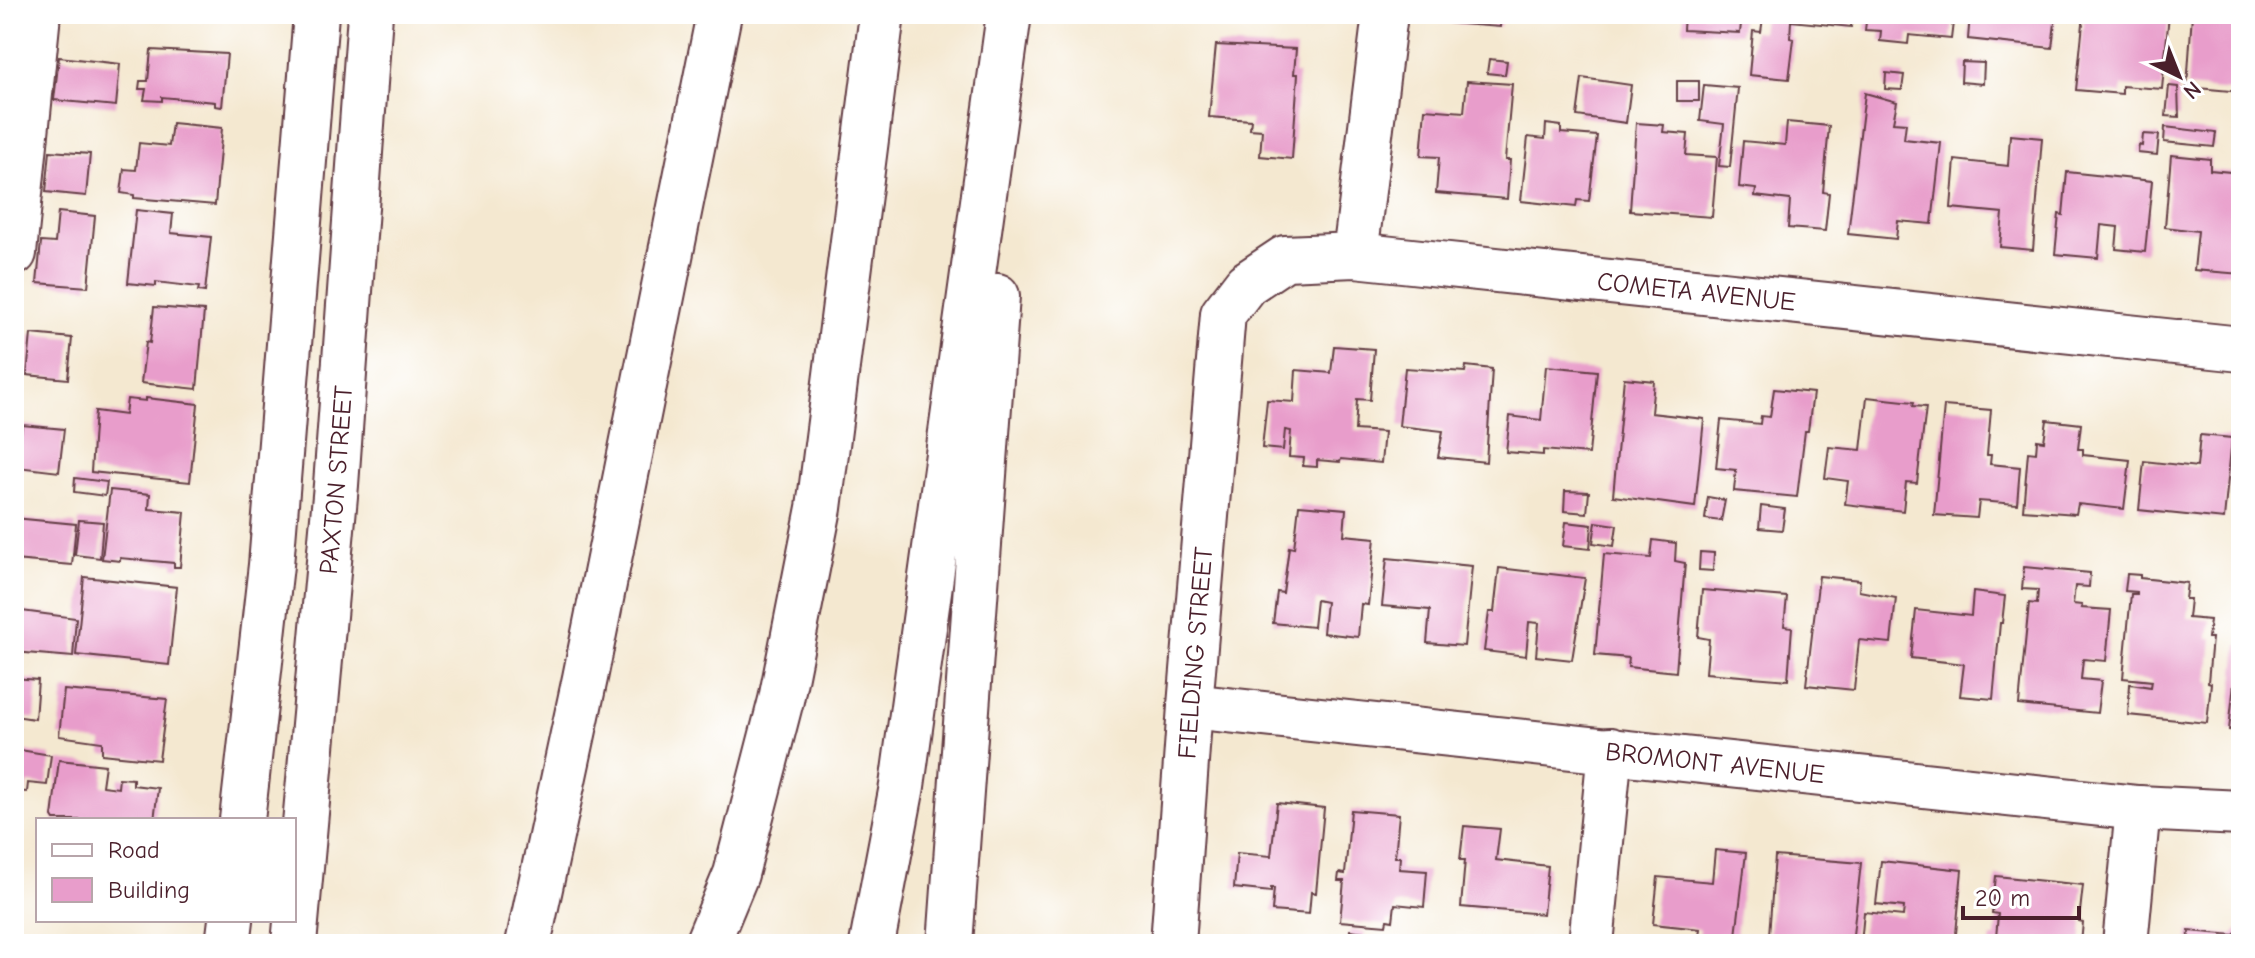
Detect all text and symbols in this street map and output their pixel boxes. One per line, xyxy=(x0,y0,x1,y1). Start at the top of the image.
north arrow xyxy=(2139,36,2219,116)
text: N xyxy=(2178,75,2206,104)
street label: COMETA AVENUE xyxy=(1595,267,1797,318)
street label: PAXTON STREET xyxy=(314,384,359,576)
street label: FIELDING STREET xyxy=(1172,545,1219,760)
street label: BROMONT AVENUE xyxy=(1604,737,1826,790)
legend xyxy=(36,818,296,922)
text: Road xyxy=(108,836,160,864)
scale bar xyxy=(1963,870,2079,920)
text: Building xyxy=(108,876,190,904)
text: 20 m xyxy=(1975,884,2030,912)

